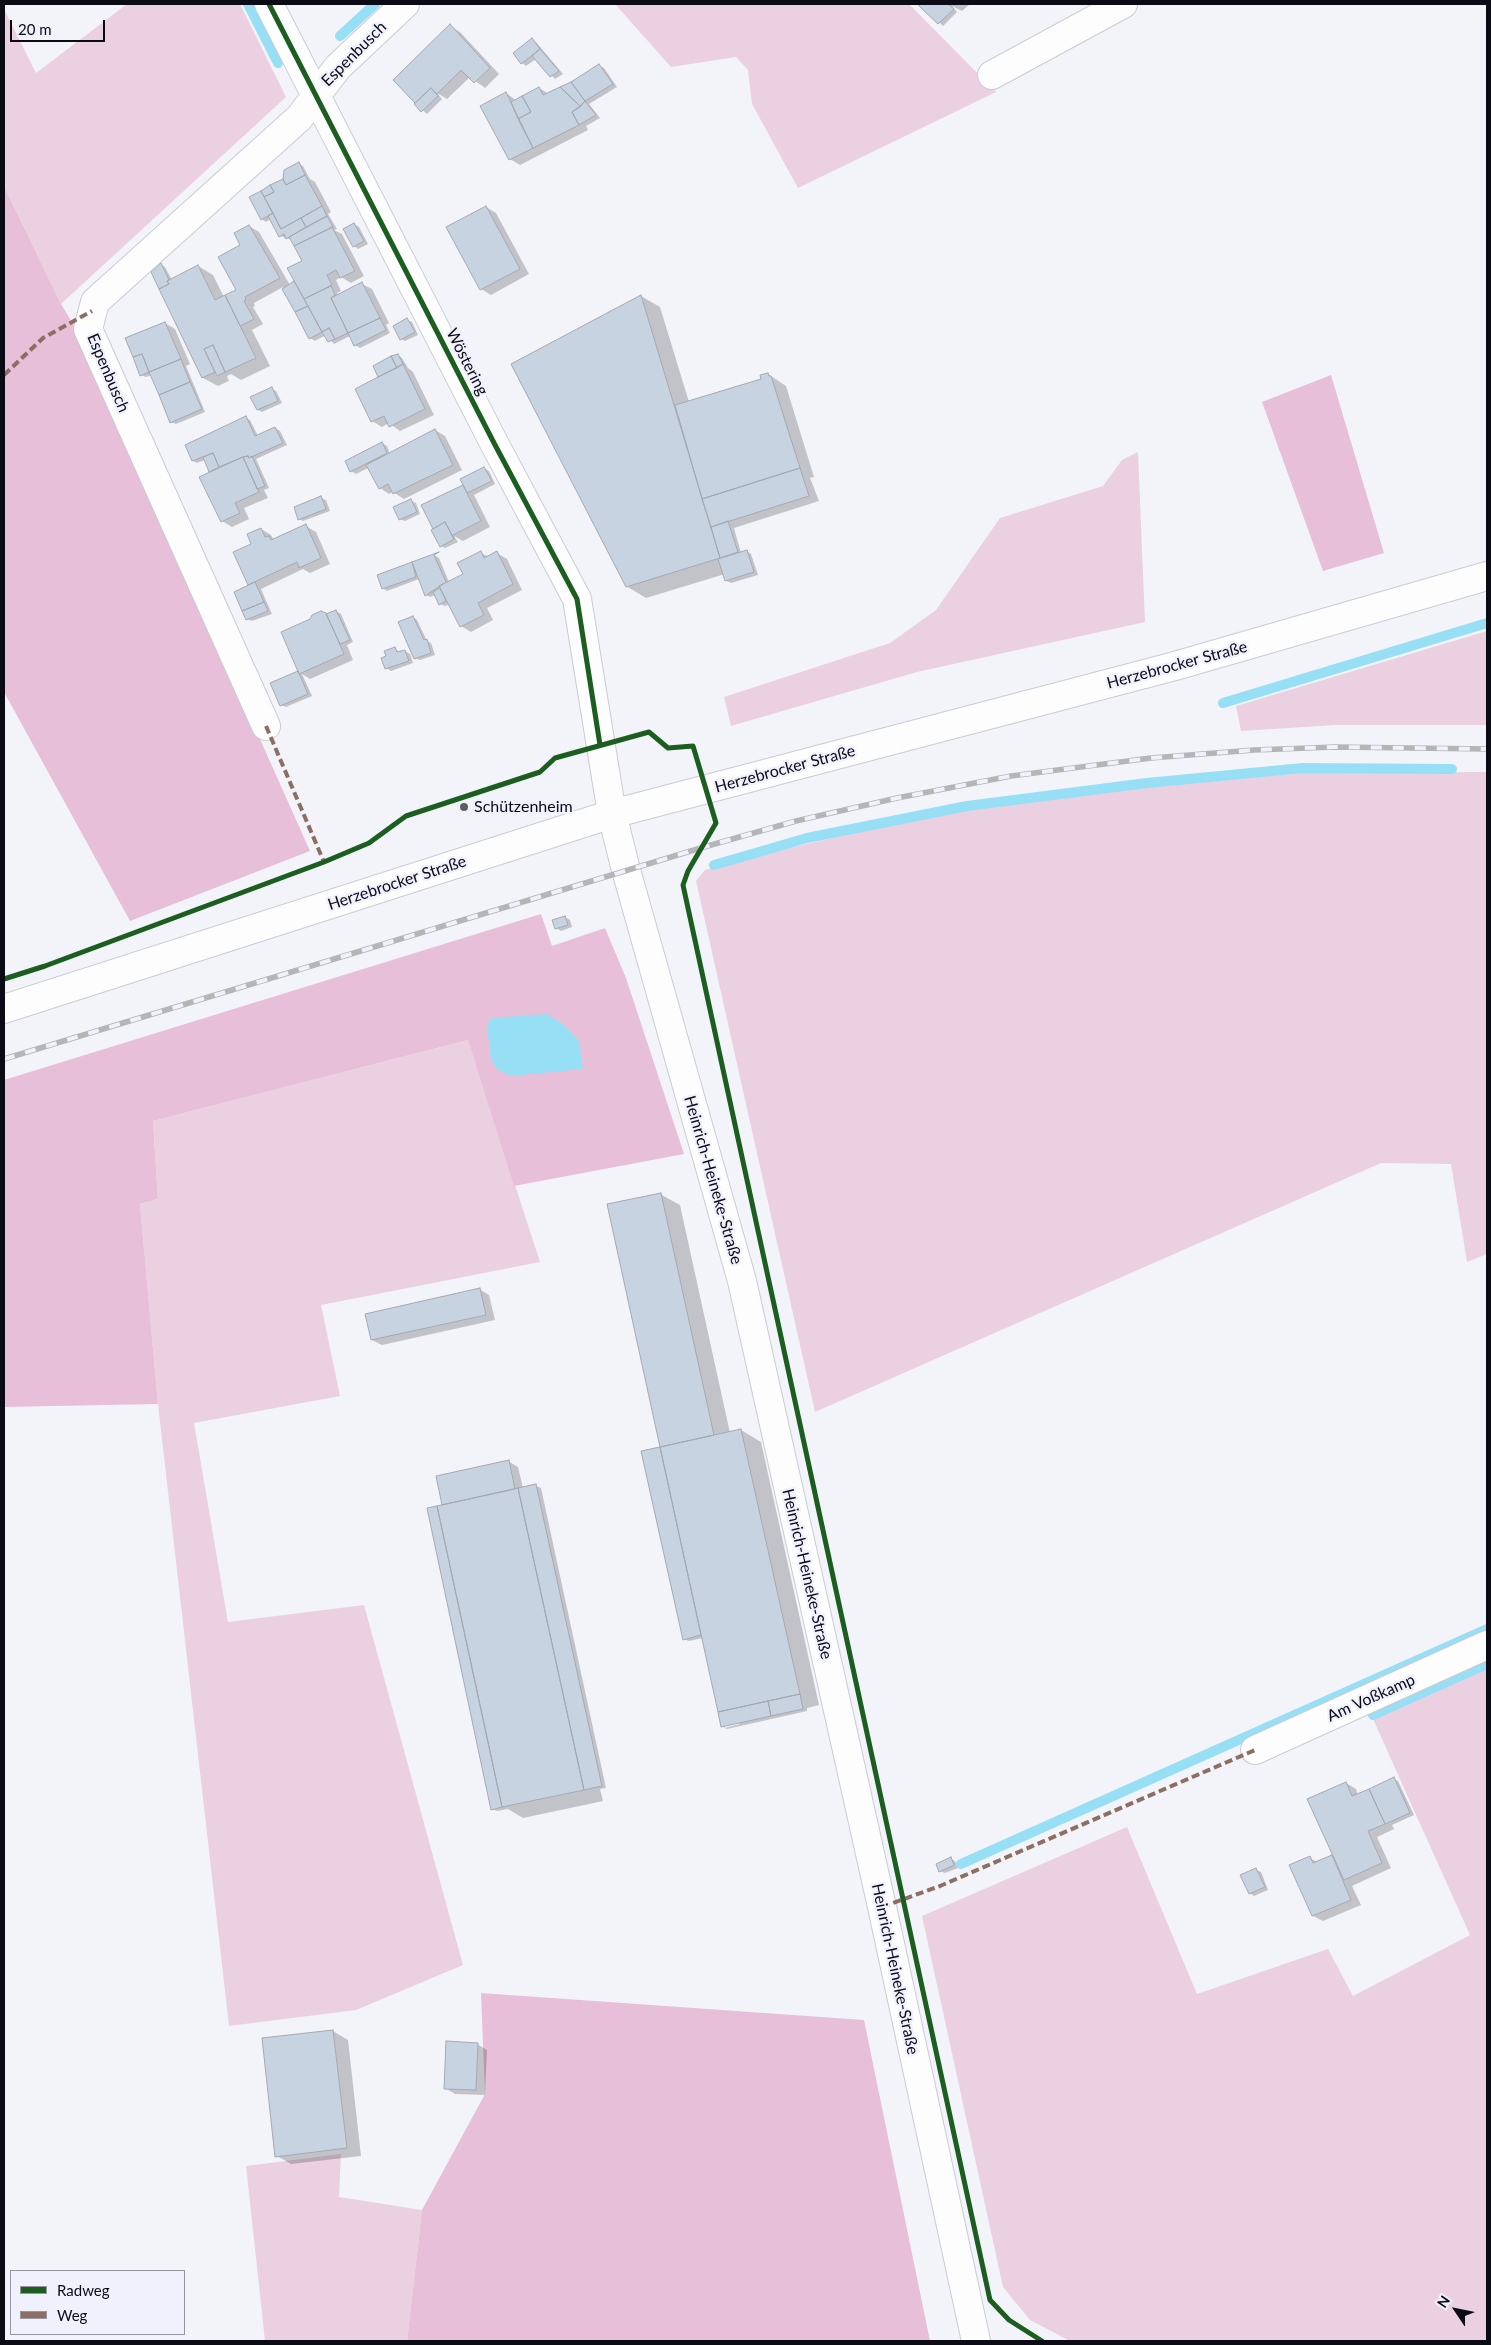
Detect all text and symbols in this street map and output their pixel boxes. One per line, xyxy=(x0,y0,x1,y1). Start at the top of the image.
scale bar xyxy=(12,10,108,42)
street label: Espenbusch xyxy=(318,18,390,90)
text: 20 m xyxy=(18,20,52,38)
street label: Wöstering xyxy=(442,325,492,399)
street label: Espenbusch xyxy=(83,331,133,415)
street label: Herzebrocker Straße xyxy=(1105,637,1249,693)
street label: Herzebrocker Straße xyxy=(713,741,857,797)
place label: Schützenheim xyxy=(474,797,573,817)
marker: Schützenheim xyxy=(458,801,470,813)
street label: Herzebrocker Straße xyxy=(325,852,469,914)
street label: Heinrich-Heineke-Straße xyxy=(680,1093,746,1267)
street label: Heinrich-Heineke-Straße xyxy=(778,1487,836,1661)
street label: Am Voßkamp xyxy=(1324,1670,1418,1726)
street label: Heinrich-Heineke-Straße xyxy=(867,1882,923,2056)
legend xyxy=(10,2270,185,2335)
text: Radweg xyxy=(57,2281,110,2299)
north arrow xyxy=(1431,2285,1481,2335)
text: N xyxy=(1433,2292,1453,2311)
text: Weg xyxy=(57,2306,87,2324)

